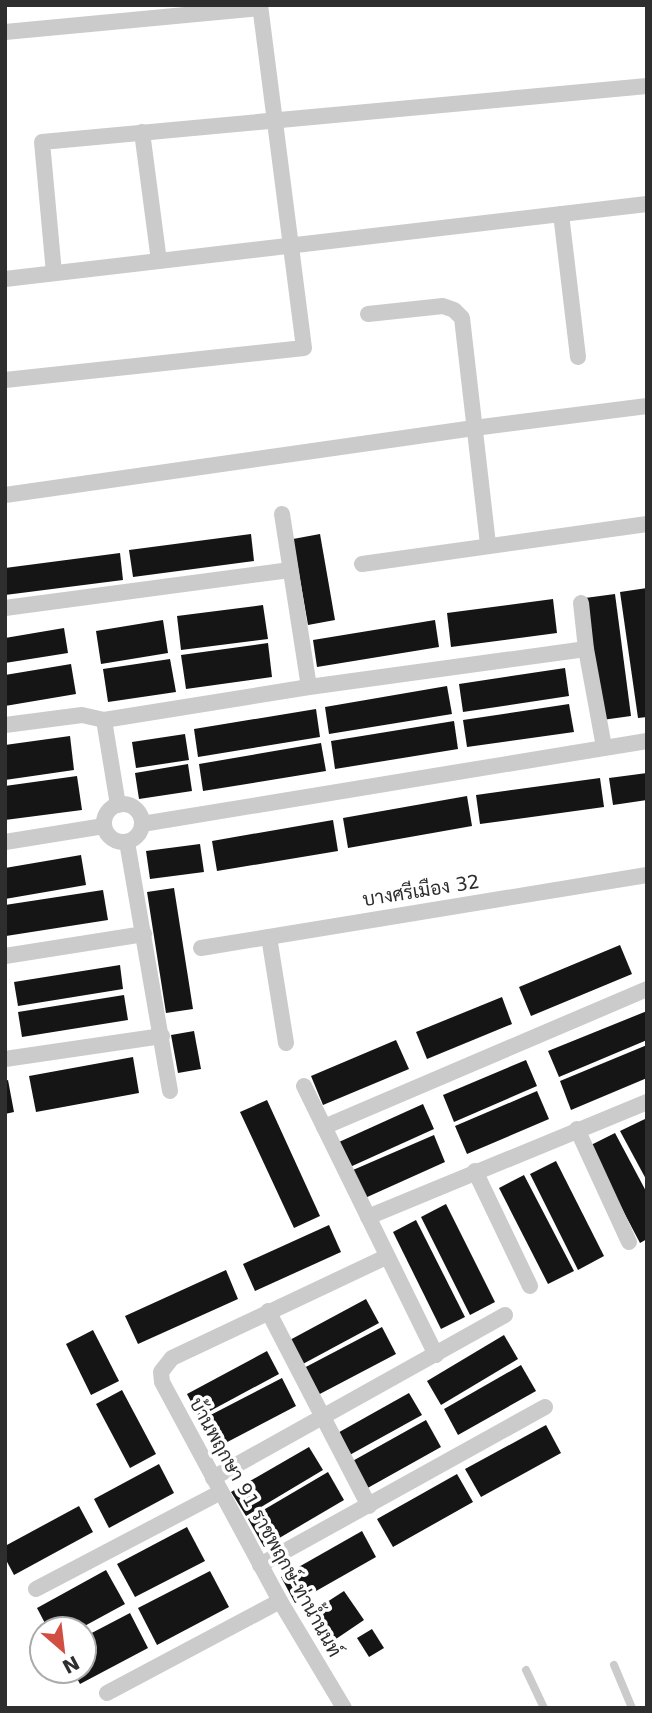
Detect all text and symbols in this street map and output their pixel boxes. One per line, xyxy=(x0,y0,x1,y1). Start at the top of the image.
street label: บางศรีเมือง 32 xyxy=(361,869,481,910)
street label: บ้านพฤกษา 91 ราชพฤกษ์-ท่าน้ำนนท์ xyxy=(185,1392,350,1661)
north arrow xyxy=(28,1615,98,1685)
text: N xyxy=(59,1652,83,1678)

